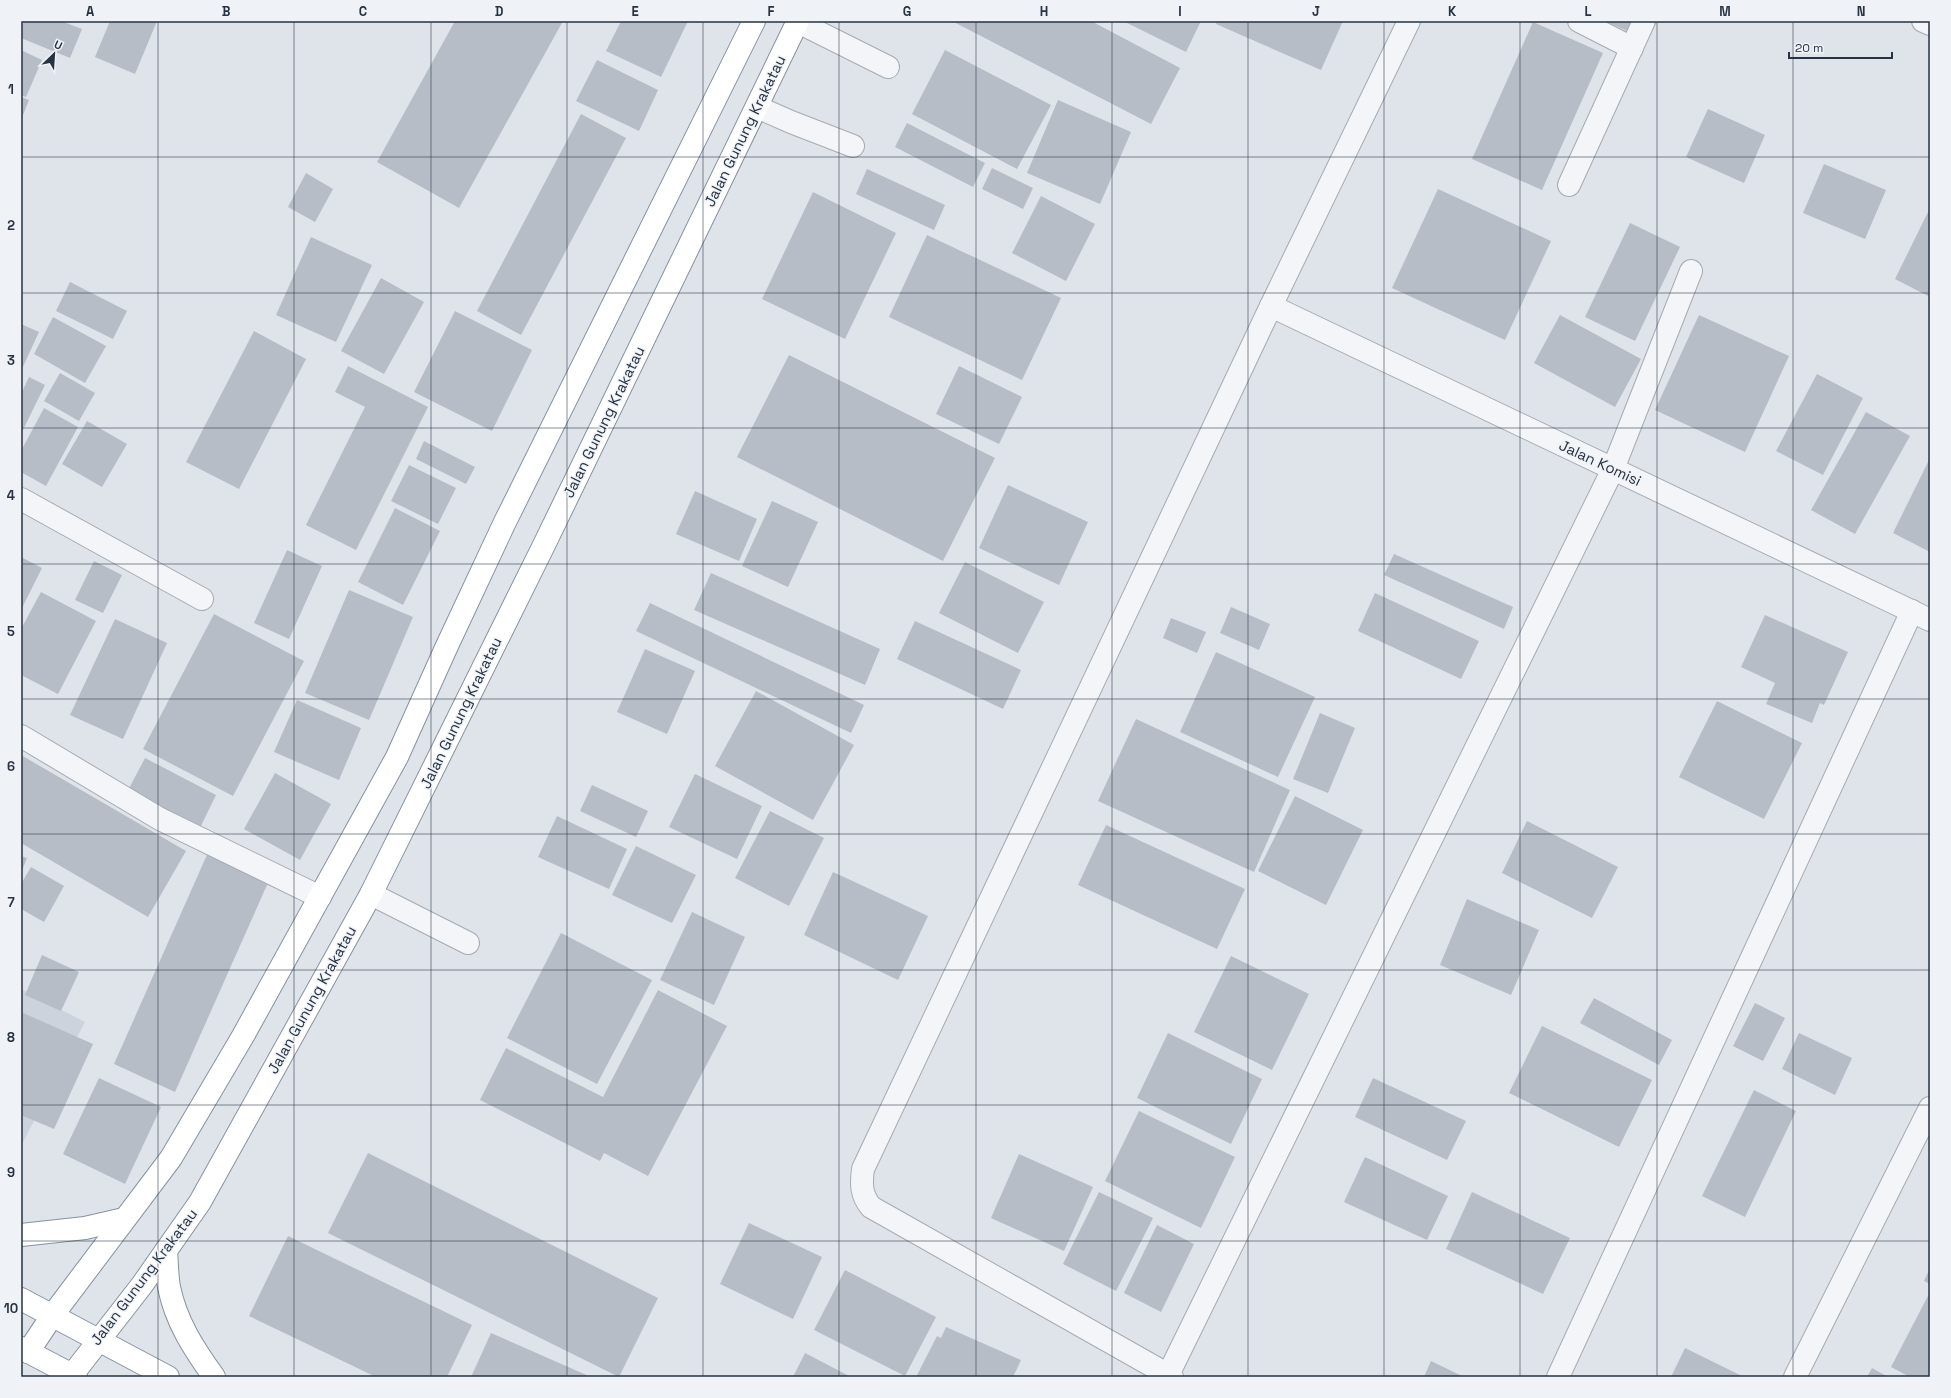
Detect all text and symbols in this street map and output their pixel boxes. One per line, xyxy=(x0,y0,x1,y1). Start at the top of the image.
text: A xyxy=(86,3,95,20)
text: B xyxy=(222,3,231,20)
text: C xyxy=(359,3,367,20)
text: D xyxy=(495,3,504,20)
text: E xyxy=(631,3,639,20)
text: F xyxy=(768,3,775,20)
text: G xyxy=(903,3,911,20)
text: H xyxy=(1040,3,1048,20)
text: I xyxy=(1178,3,1182,20)
text: J xyxy=(1312,3,1320,20)
text: K xyxy=(1448,3,1457,20)
text: L xyxy=(1584,3,1592,20)
text: M xyxy=(1719,3,1731,20)
text: N xyxy=(1857,3,1865,20)
north arrow xyxy=(34,34,74,74)
scale bar xyxy=(1789,34,1892,60)
text: U xyxy=(52,37,65,53)
text: 20 m xyxy=(1795,40,1823,56)
street label: Jalan Gunung Krakatau xyxy=(700,52,790,210)
text: 1 xyxy=(8,81,14,98)
text: 2 xyxy=(7,217,15,234)
street label: Jalan Gunung Krakatau xyxy=(559,343,649,501)
text: 3 xyxy=(7,352,15,369)
street label: Jalan Komisi xyxy=(1556,435,1644,490)
text: 4 xyxy=(7,487,15,504)
text: 5 xyxy=(7,623,15,640)
street label: Jalan Gunung Krakatau xyxy=(416,634,506,792)
text: 6 xyxy=(7,758,15,775)
text: 7 xyxy=(7,894,15,911)
street label: Jalan Gunung Krakatau xyxy=(263,922,360,1077)
text: 8 xyxy=(7,1029,15,1046)
text: 9 xyxy=(7,1164,15,1181)
street label: Jalan Gunung Krakatau xyxy=(86,1205,201,1349)
text: 10 xyxy=(4,1300,18,1317)

